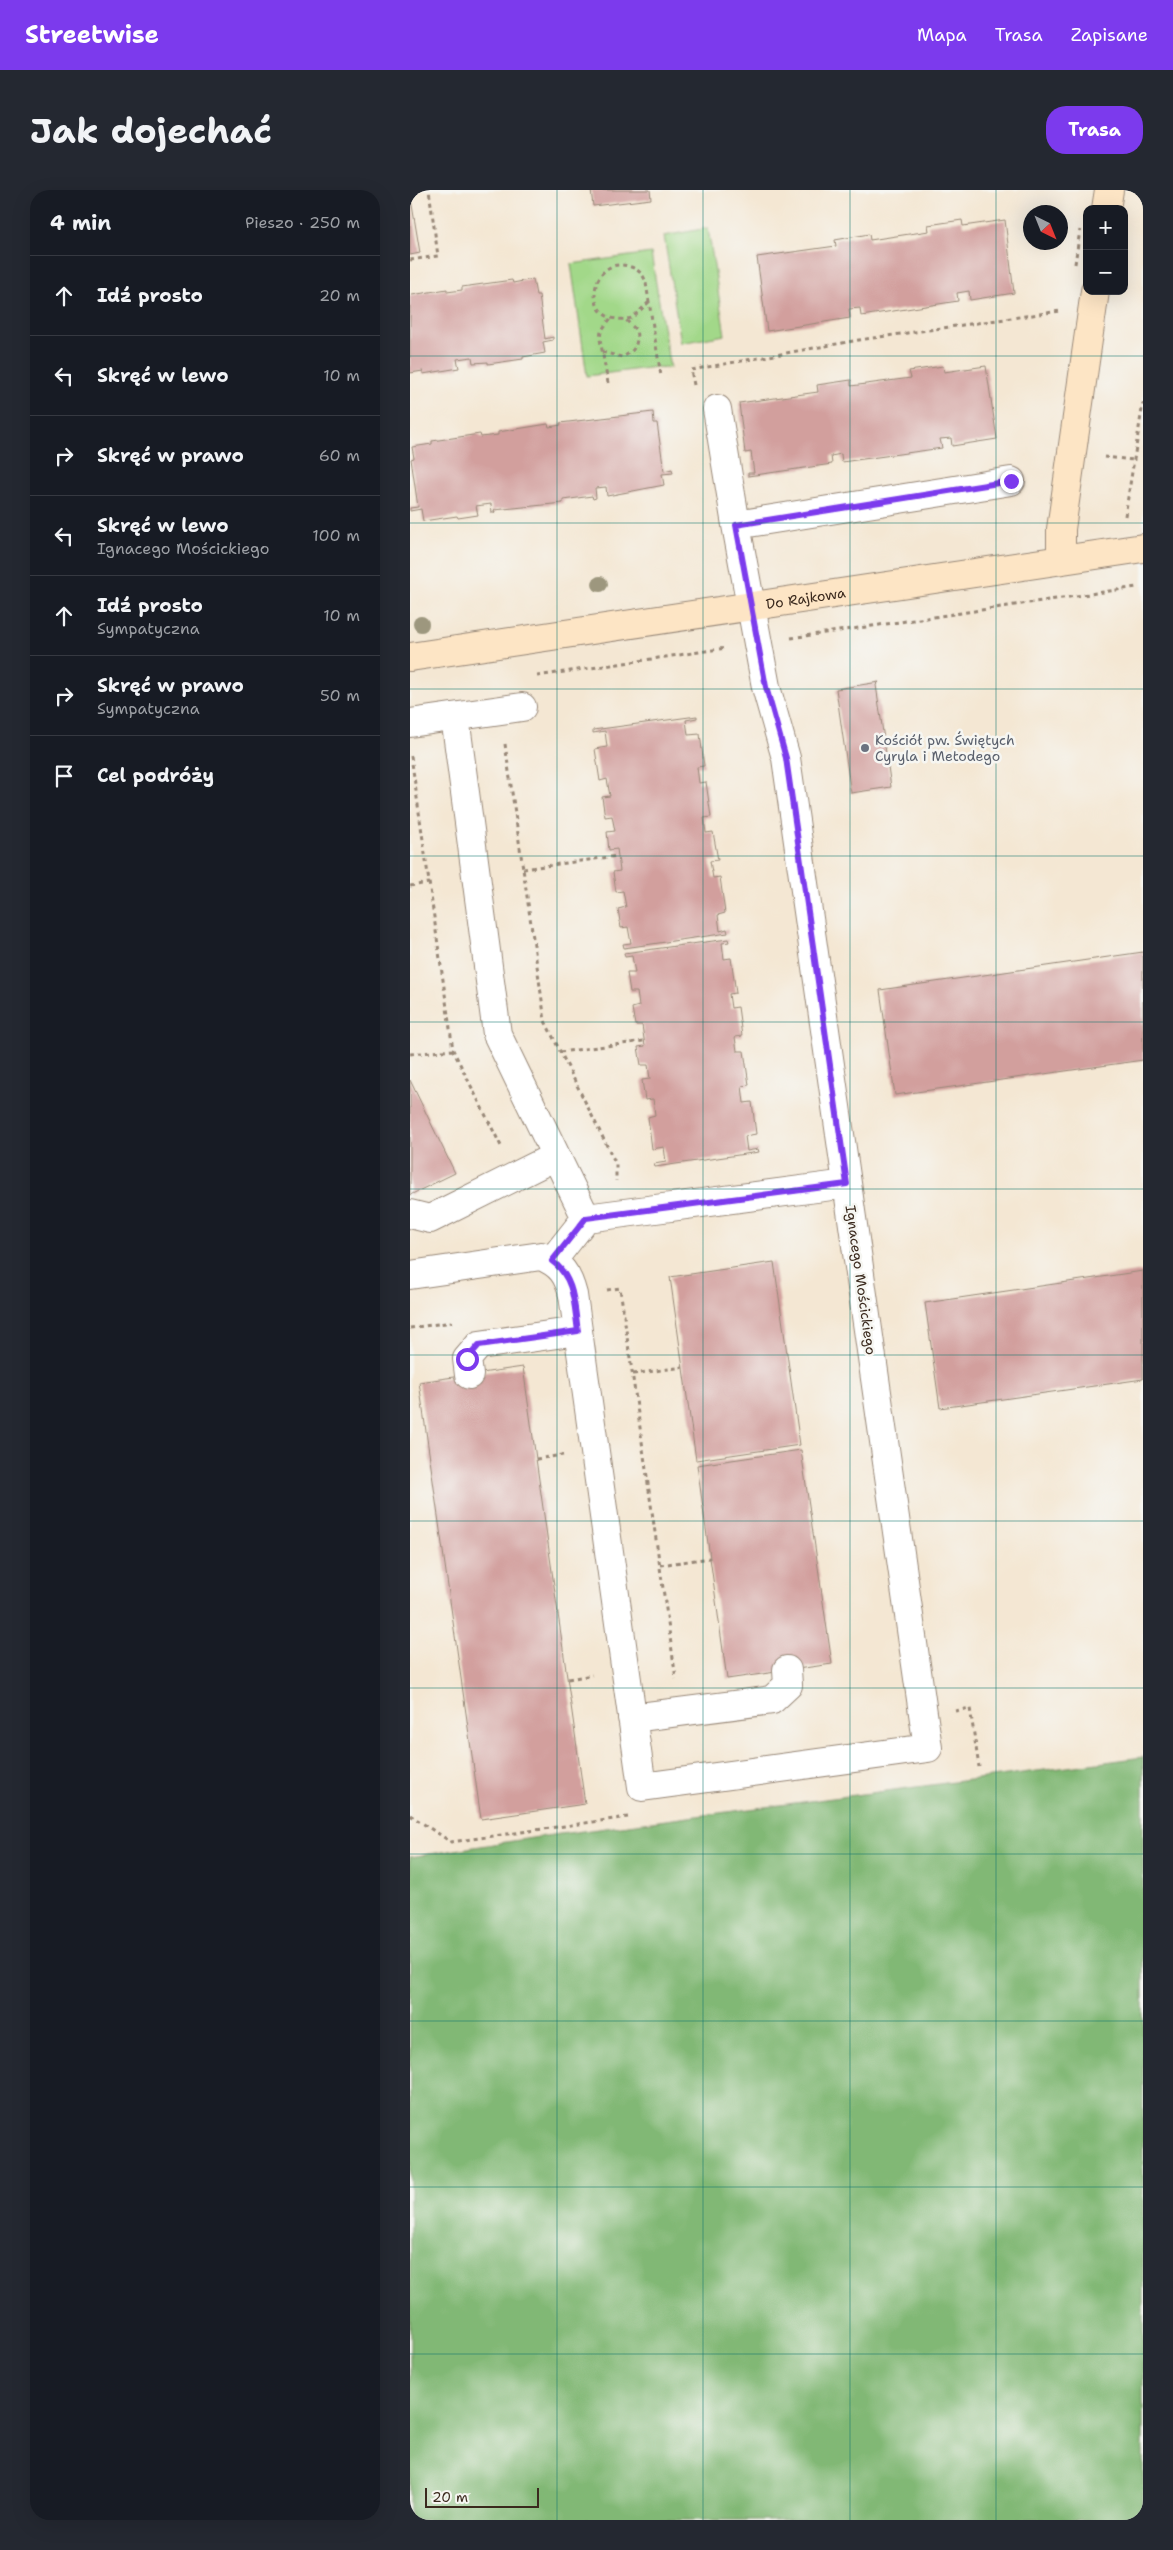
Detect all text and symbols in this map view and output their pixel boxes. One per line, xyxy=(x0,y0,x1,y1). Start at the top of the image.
text: Streetwise xyxy=(25,19,159,51)
text: Mapa xyxy=(917,23,967,47)
text: Trasa xyxy=(995,23,1043,47)
text: Zapisane xyxy=(1071,23,1148,47)
button: Trasa xyxy=(1046,106,1143,154)
text: Jak dojechać xyxy=(30,107,272,154)
north arrow xyxy=(1023,205,1068,250)
map controls xyxy=(1083,205,1128,295)
button: + xyxy=(1083,205,1128,250)
text: 4 min xyxy=(50,209,111,237)
text: Pieszo · 250 m xyxy=(245,212,360,233)
button: − xyxy=(1083,250,1128,295)
icon: ahead xyxy=(50,282,78,310)
text: Idź prosto xyxy=(97,283,203,308)
text: 20 m xyxy=(319,285,360,306)
icon: left xyxy=(50,362,78,390)
text: Skręć w lewo xyxy=(97,363,229,388)
text: 10 m xyxy=(323,365,360,386)
icon: right xyxy=(50,442,78,470)
text: Skręć w prawo xyxy=(97,443,244,468)
text: 60 m xyxy=(319,445,360,466)
route end xyxy=(1000,470,1023,493)
text: Skręć w lewo xyxy=(97,513,229,538)
icon: left xyxy=(50,522,78,550)
text: 100 m xyxy=(312,525,360,546)
text: Ignacego Mościckiego xyxy=(97,538,269,559)
street label: Do Rajkowa xyxy=(765,583,847,613)
text: Idź prosto xyxy=(97,593,203,618)
icon: ahead xyxy=(50,602,78,630)
text: 10 m xyxy=(323,605,360,626)
text: Sympatyczna xyxy=(97,618,200,639)
text: Skręć w prawo xyxy=(97,673,244,698)
icon: right xyxy=(50,682,78,710)
text: 50 m xyxy=(320,685,360,706)
text: Sympatyczna xyxy=(97,698,200,719)
place label: Kościół pw. Świętych Cyryla i Metodego xyxy=(875,731,1015,765)
marker: Kościół pw. Świętych Cyryla i Metodego xyxy=(859,742,871,754)
icon: arrive xyxy=(50,762,78,790)
text: Cel podróży xyxy=(97,763,214,788)
street label: Ignacego Mościckiego xyxy=(842,1204,880,1356)
route start xyxy=(456,1348,479,1371)
scale bar xyxy=(425,2485,539,2508)
text: 20 m xyxy=(432,2488,468,2506)

